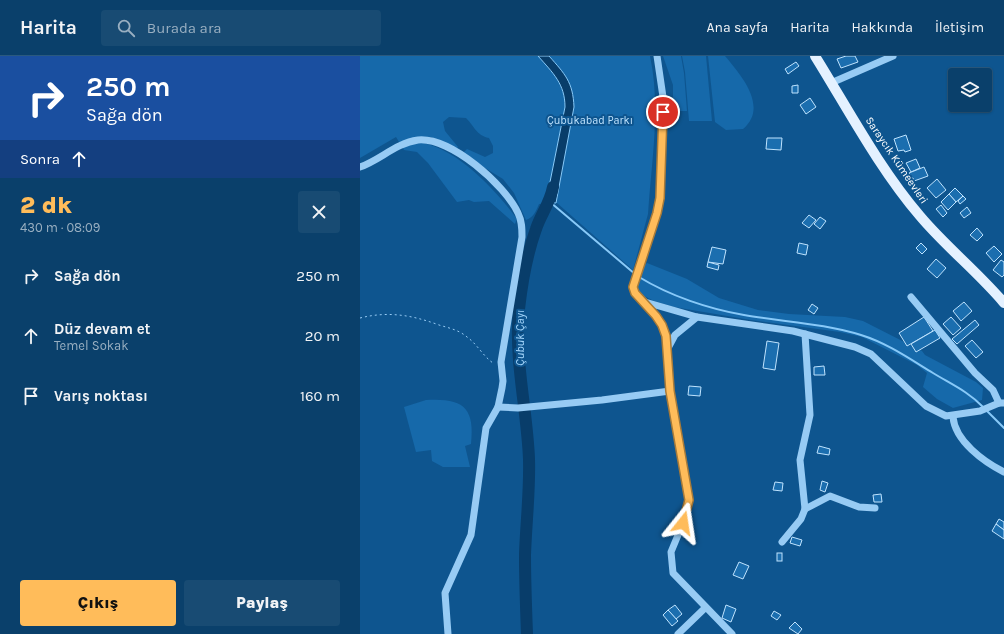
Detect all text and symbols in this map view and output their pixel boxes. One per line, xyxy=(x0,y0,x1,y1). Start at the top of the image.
search box xyxy=(101,10,381,46)
text: Harita xyxy=(20,17,77,39)
icon: search xyxy=(115,17,137,39)
text: Burada ara xyxy=(147,19,222,37)
text: Ana sayfa xyxy=(707,19,768,36)
text: Harita xyxy=(790,19,829,36)
text: Hakkında xyxy=(851,19,913,36)
text: İletişim xyxy=(935,19,984,36)
map controls xyxy=(948,68,992,112)
button: layers xyxy=(948,68,992,112)
text: 250 m xyxy=(86,70,171,103)
icon: right xyxy=(20,72,72,124)
pin xyxy=(646,95,680,129)
icon: arrive xyxy=(652,101,674,123)
text: Sağa dön xyxy=(86,104,163,126)
park label: Çubukabad Parkı xyxy=(547,114,633,127)
street label: Saraycık Kümeevleri xyxy=(863,114,931,206)
icon: ahead xyxy=(68,148,90,170)
text: Sonra xyxy=(20,150,60,168)
text: 2 dk xyxy=(20,191,72,219)
button: close xyxy=(298,191,340,233)
text: 430 m · 08:09 xyxy=(20,220,100,235)
icon: right xyxy=(20,265,42,287)
text: Sağa dön xyxy=(54,267,121,285)
text: 250 m xyxy=(296,267,340,285)
water label: Çubuk Çayı xyxy=(513,310,527,366)
text: Düz devam et xyxy=(54,320,151,338)
icon: ahead xyxy=(20,325,42,347)
text: 20 m xyxy=(305,327,340,345)
text: Temel Sokak xyxy=(54,338,129,353)
icon: arrive xyxy=(20,385,42,407)
text: Varış noktası xyxy=(54,387,148,405)
text: 160 m xyxy=(300,387,340,405)
position arrow xyxy=(662,502,704,544)
button: Çıkış xyxy=(20,580,176,626)
button: Paylaş xyxy=(184,580,340,626)

